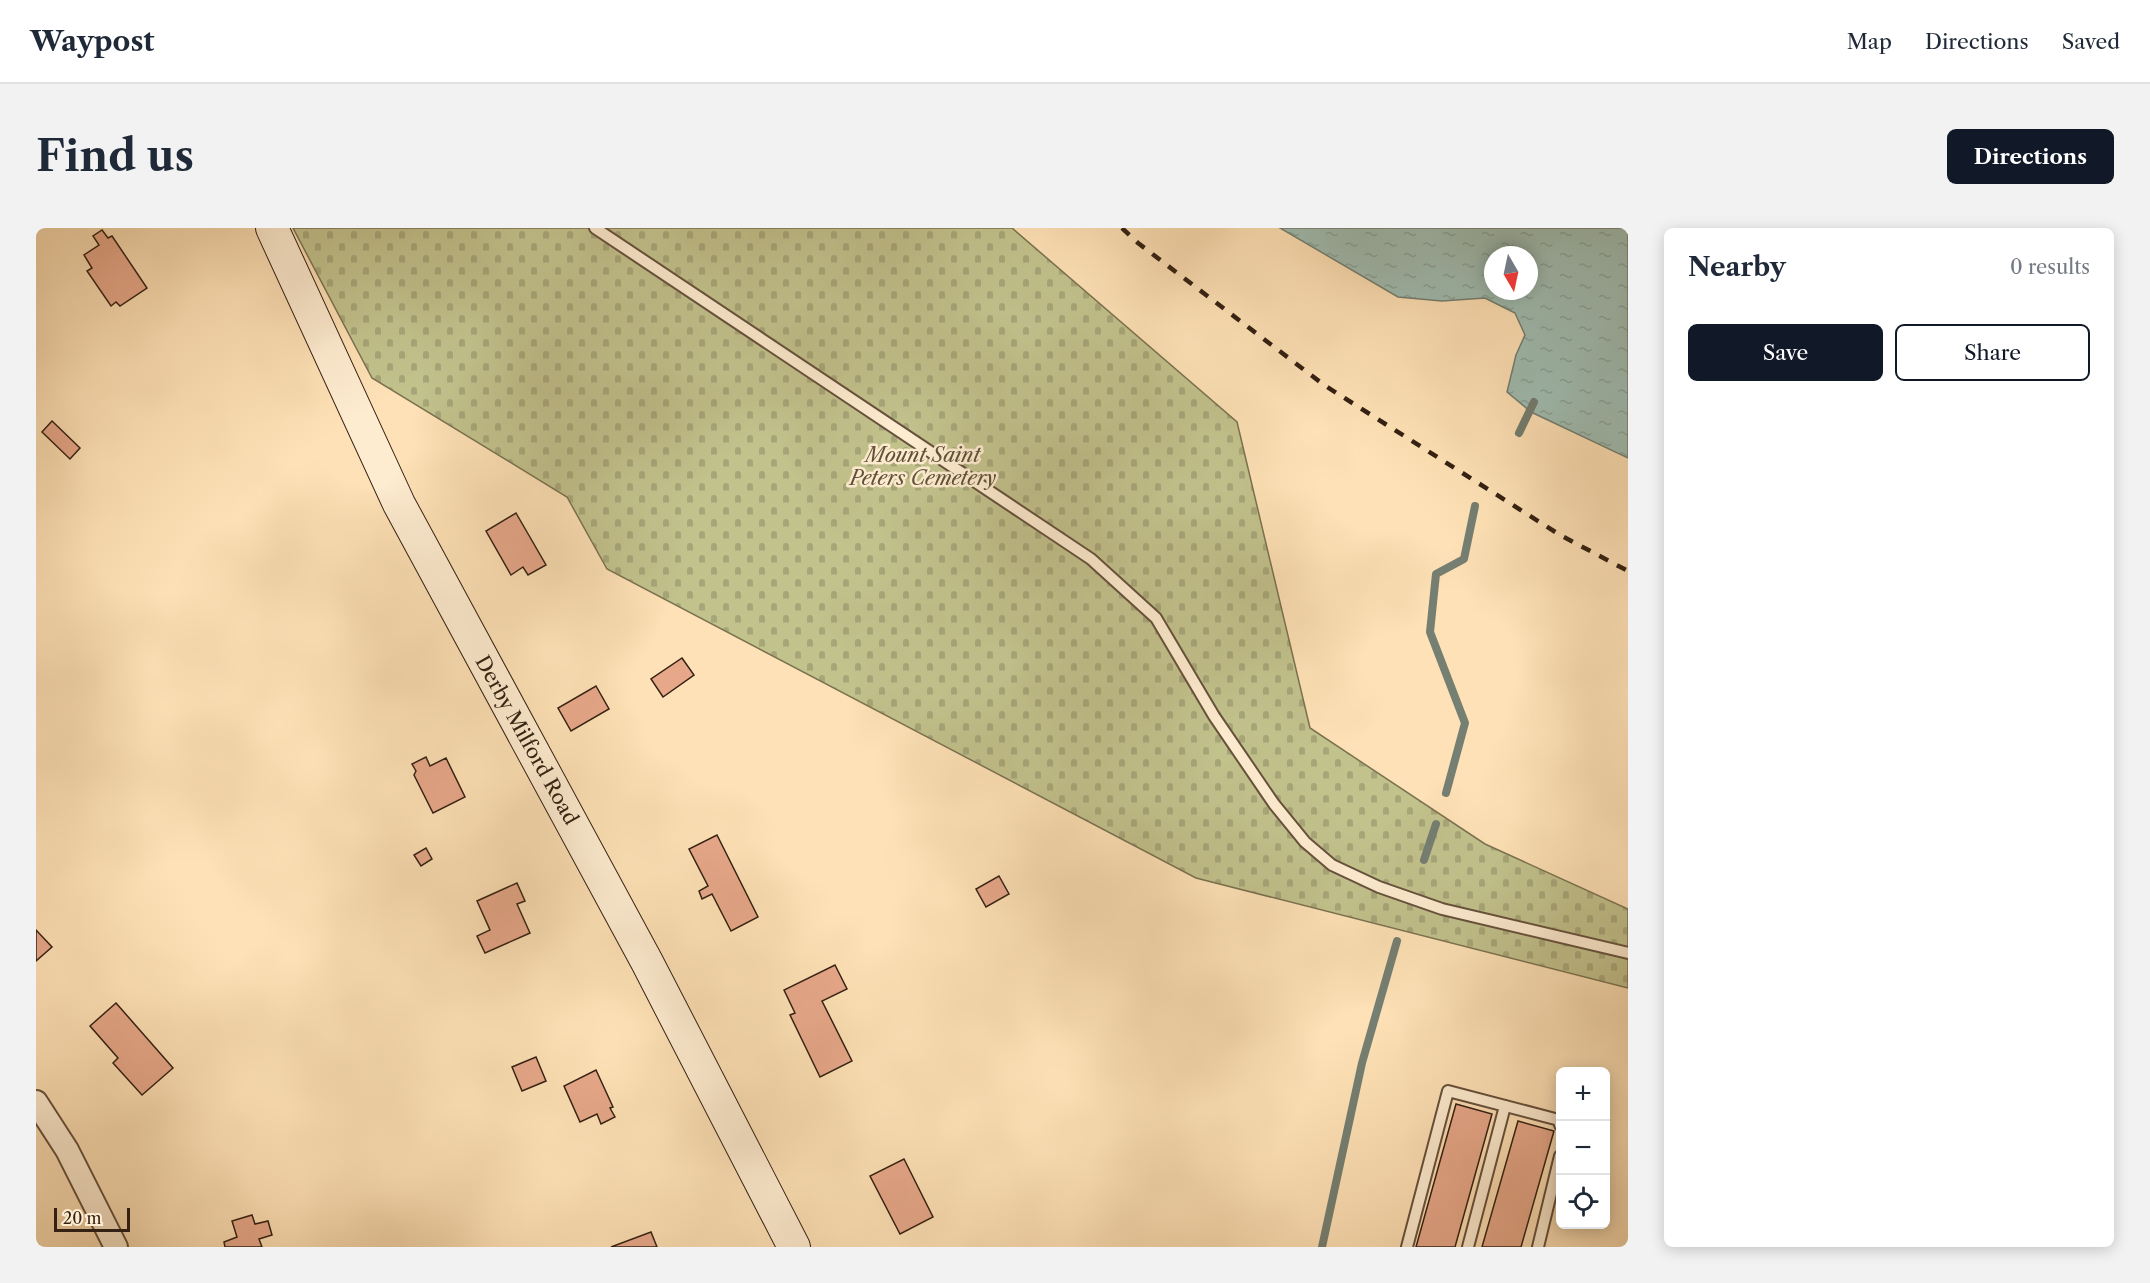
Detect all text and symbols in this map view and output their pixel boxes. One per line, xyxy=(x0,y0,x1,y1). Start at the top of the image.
text: Waypost xyxy=(30,24,154,58)
text: Map xyxy=(1847,29,1892,54)
text: Directions xyxy=(1925,29,2029,54)
text: Saved xyxy=(2062,29,2120,54)
button: Directions xyxy=(1947,129,2114,184)
text: Find us xyxy=(36,130,194,182)
north arrow xyxy=(1484,246,1538,300)
text: Nearby xyxy=(1688,251,1786,283)
text: 0 results xyxy=(2010,255,2090,279)
button: Save xyxy=(1688,324,1883,381)
button: Share xyxy=(1895,324,2090,381)
park label: Mount Saint Peters Cemetery xyxy=(848,443,996,490)
street label: Derby Milford Road xyxy=(470,651,584,829)
map controls xyxy=(1556,1067,1610,1229)
button: + xyxy=(1556,1067,1610,1121)
button: − xyxy=(1556,1121,1610,1175)
button: locate xyxy=(1556,1175,1610,1229)
scale bar xyxy=(54,1205,130,1232)
text: 20 m xyxy=(63,1208,102,1228)

